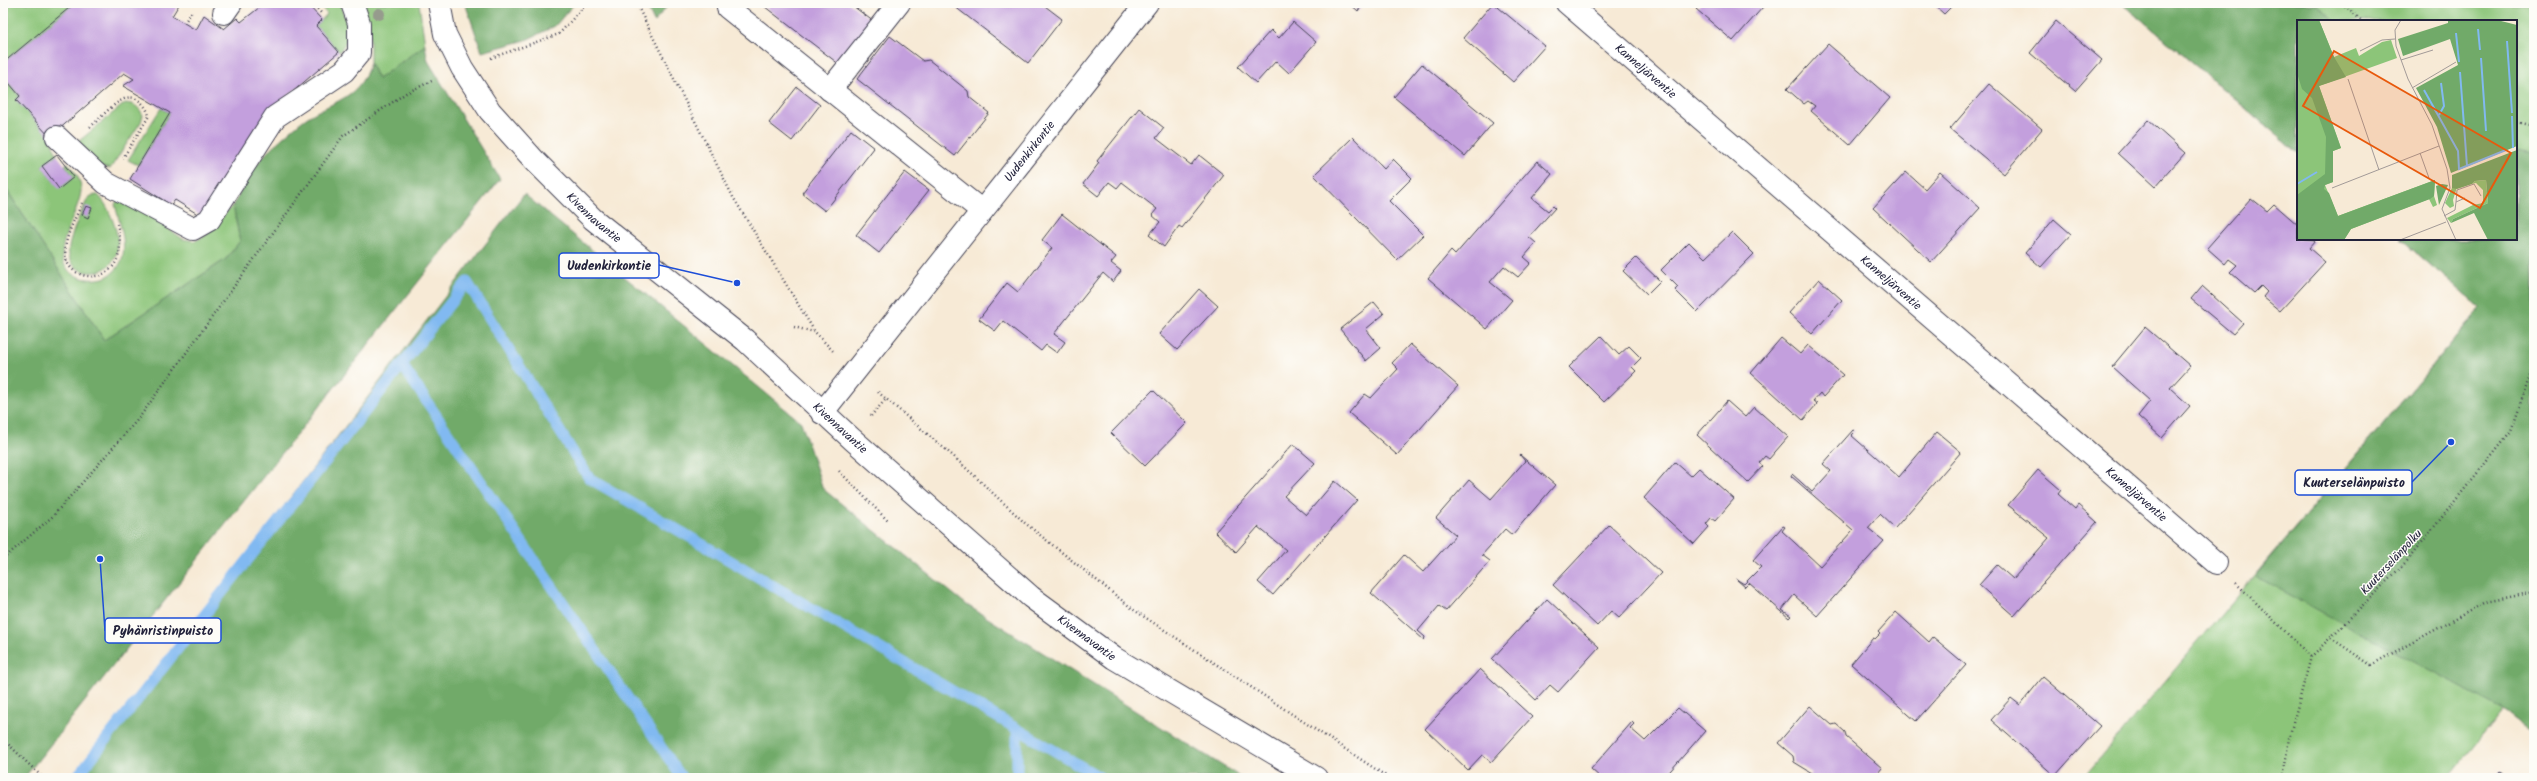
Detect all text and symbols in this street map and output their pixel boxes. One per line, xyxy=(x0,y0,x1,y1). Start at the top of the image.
inset map xyxy=(2297,20,2517,240)
street label: Kanneljärventie xyxy=(1610,39,1681,104)
street label: Uudenkirkontie xyxy=(1000,116,1061,186)
street label: Kivennavantie xyxy=(561,188,626,249)
street label: Kanneljärventie xyxy=(1856,251,1926,316)
callout: Uudenkirkontie xyxy=(559,253,659,278)
text: Uudenkirkontie xyxy=(567,256,652,277)
street label: Kivennavantie xyxy=(808,398,872,459)
street label: Kanneljärventie xyxy=(2101,462,2172,527)
callout: Kuuterselänpuisto xyxy=(2295,470,2412,495)
text: Kuuterselänpuisto xyxy=(2303,473,2405,494)
street label: Kuuterselänpolku xyxy=(2356,525,2427,599)
street label: Kivennavantie xyxy=(1053,610,1120,667)
callout: Pyhänristinpuisto xyxy=(105,618,221,643)
text: Pyhänristinpuisto xyxy=(113,621,213,642)

